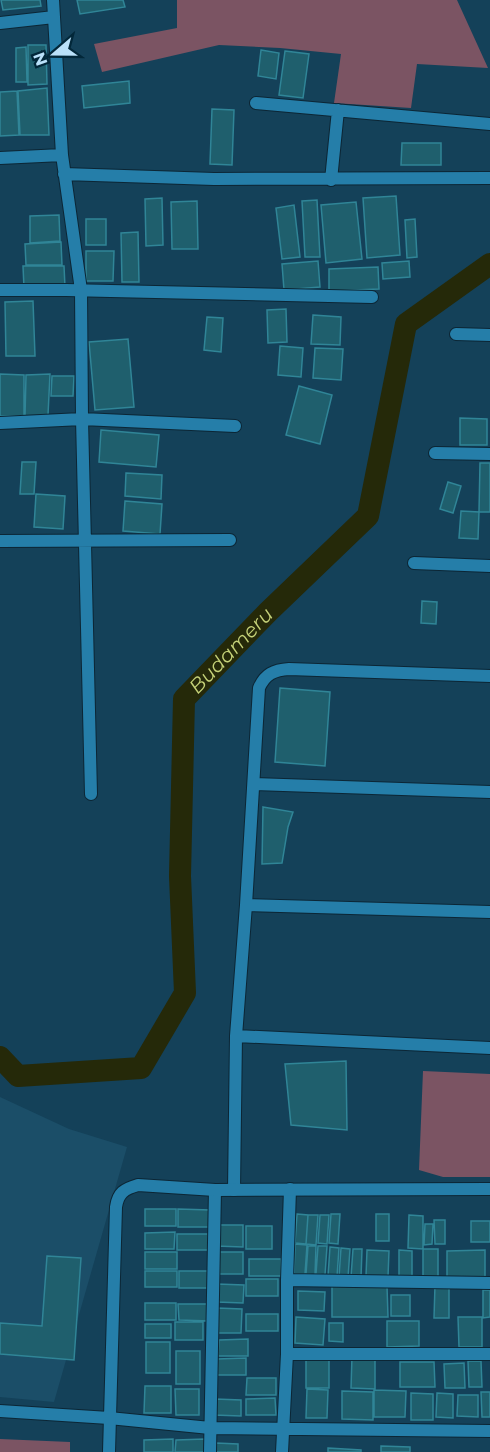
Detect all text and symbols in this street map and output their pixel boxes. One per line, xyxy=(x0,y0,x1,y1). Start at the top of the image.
north arrow xyxy=(24,24,84,84)
text: N xyxy=(29,50,52,68)
water label: Budameru xyxy=(184,602,278,699)

